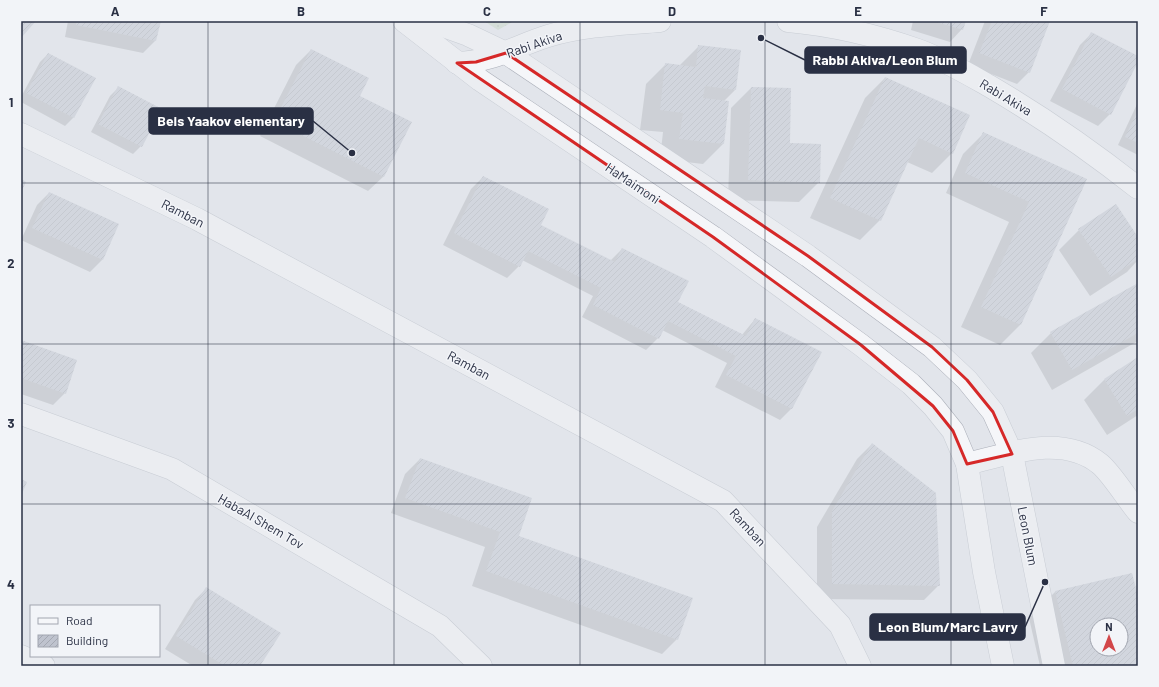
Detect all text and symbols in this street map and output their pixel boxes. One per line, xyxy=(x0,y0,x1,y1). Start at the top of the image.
text: A xyxy=(111,3,120,19)
text: B xyxy=(297,3,305,19)
text: C xyxy=(483,3,491,19)
text: D xyxy=(668,3,676,19)
text: E xyxy=(854,3,862,19)
text: F xyxy=(1040,3,1048,19)
street label: Rabi Akiva xyxy=(504,27,564,61)
callout: Rabbi Akiva/Leon Blum xyxy=(805,47,966,73)
text: Rabbi Akiva/Leon Blum xyxy=(813,51,958,68)
street label: Rabi Akiva xyxy=(977,75,1035,119)
text: 1 xyxy=(9,94,13,110)
callout: Beis Yaakov elementary xyxy=(149,108,313,134)
text: Beis Yaakov elementary xyxy=(157,112,305,129)
street label: HaMaimoni xyxy=(603,159,663,207)
street label: Ramban xyxy=(159,195,207,231)
text: 2 xyxy=(7,255,15,271)
street label: Ramban xyxy=(445,347,493,383)
text: 3 xyxy=(7,415,15,431)
street label: HabaAl Shem Tov xyxy=(215,490,307,552)
street label: Ramban xyxy=(726,505,770,549)
street label: Leon Blum xyxy=(1014,505,1042,567)
text: 4 xyxy=(7,576,15,592)
legend xyxy=(30,605,160,657)
text: Road xyxy=(66,613,93,627)
callout: Leon Blum/Marc Lavry xyxy=(870,614,1025,640)
north arrow xyxy=(1089,617,1129,657)
text: Leon Blum/Marc Lavry xyxy=(878,618,1018,635)
text: N xyxy=(1105,620,1113,633)
text: Building xyxy=(66,633,108,647)

